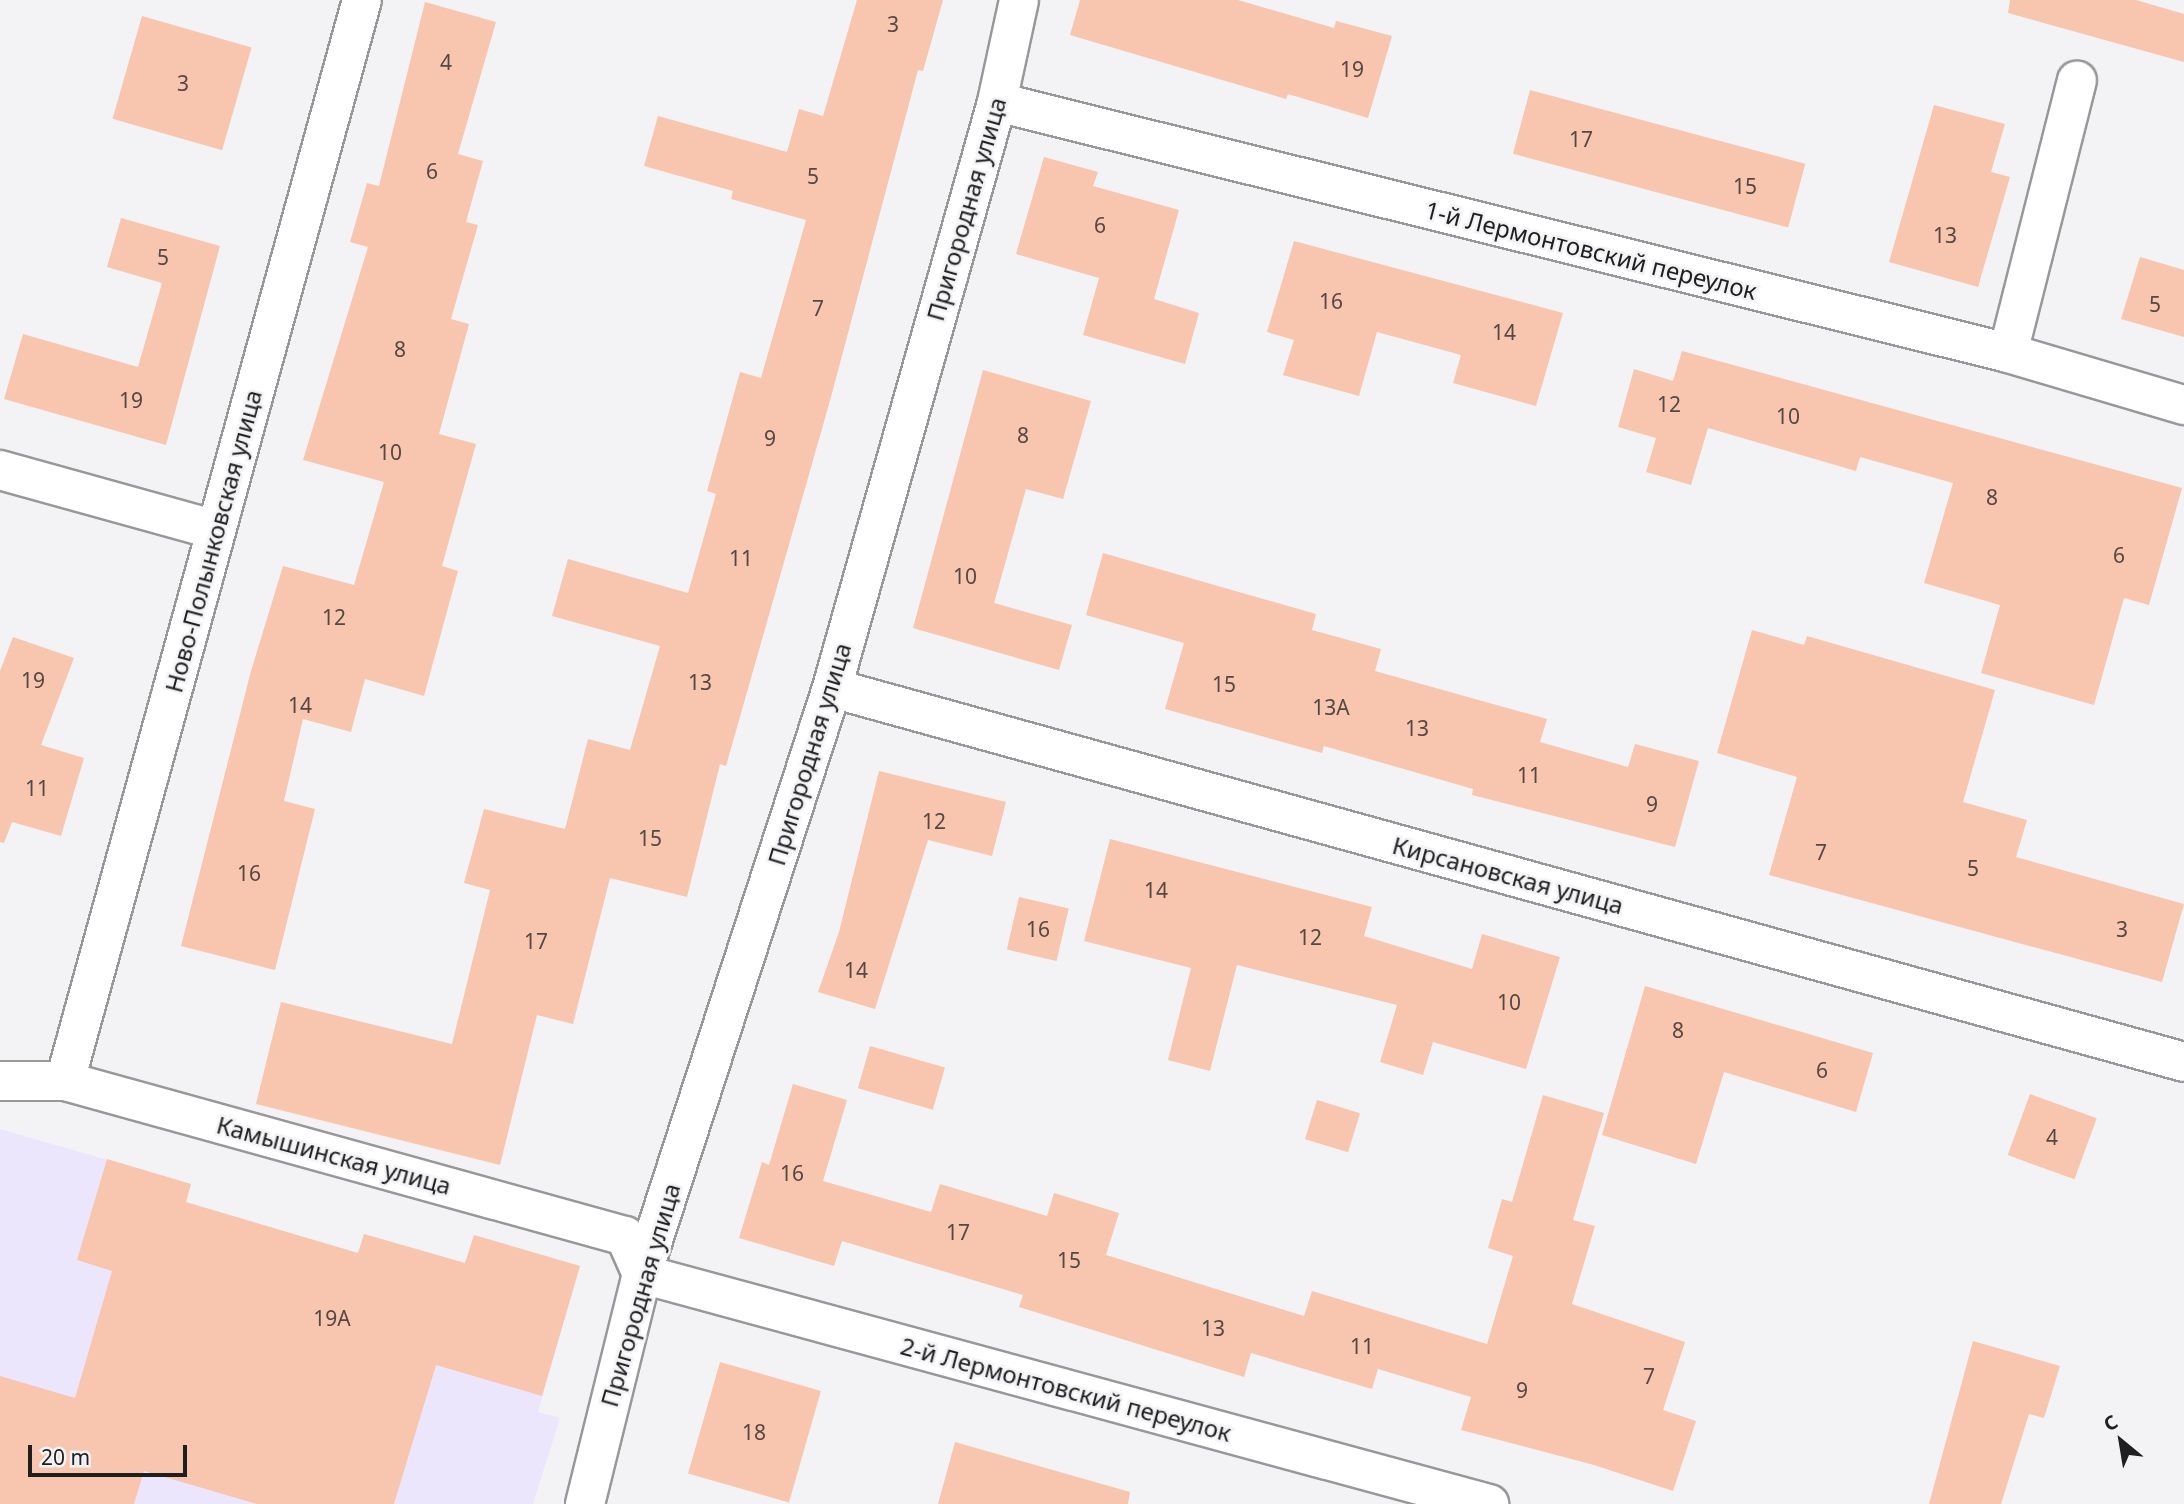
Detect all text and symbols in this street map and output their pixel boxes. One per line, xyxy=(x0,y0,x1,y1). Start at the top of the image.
house number: 3 xyxy=(887,11,899,37)
house number: 4 xyxy=(440,49,452,75)
house number: 19 xyxy=(1340,56,1364,82)
house number: 3 xyxy=(177,70,189,96)
street label: Пригородная улица xyxy=(920,94,1012,324)
house number: 17 xyxy=(1569,126,1593,152)
house number: 6 xyxy=(426,158,438,184)
house number: 5 xyxy=(807,163,819,189)
house number: 15 xyxy=(1733,173,1757,199)
street label: 1-й Лермонтовский переулок xyxy=(1422,195,1760,305)
house number: 6 xyxy=(1094,212,1106,238)
house number: 13 xyxy=(1933,222,1957,248)
house number: 5 xyxy=(157,244,169,270)
house number: 16 xyxy=(1319,288,1343,314)
house number: 5 xyxy=(2149,291,2161,317)
house number: 7 xyxy=(812,295,824,321)
house number: 14 xyxy=(1492,319,1516,345)
house number: 8 xyxy=(394,336,406,362)
house number: 19 xyxy=(119,387,143,413)
street label: Ново-Полынковская улица xyxy=(159,387,267,695)
house number: 12 xyxy=(1657,391,1681,417)
house number: 10 xyxy=(1776,403,1800,429)
house number: 8 xyxy=(1017,422,1029,448)
house number: 9 xyxy=(764,425,776,451)
house number: 10 xyxy=(378,439,402,465)
house number: 8 xyxy=(1986,484,1998,510)
house number: 6 xyxy=(2113,542,2125,568)
house number: 11 xyxy=(729,545,753,571)
house number: 10 xyxy=(953,563,977,589)
house number: 12 xyxy=(322,604,346,630)
street label: Пригородная улица xyxy=(761,639,857,869)
house number: 19 xyxy=(21,667,45,693)
house number: 13 xyxy=(688,669,712,695)
house number: 15 xyxy=(1212,671,1236,697)
house number: 14 xyxy=(288,692,312,718)
house number: 13А xyxy=(1312,694,1350,720)
house number: 13 xyxy=(1405,715,1429,741)
house number: 11 xyxy=(1517,762,1541,788)
house number: 11 xyxy=(25,775,49,801)
house number: 9 xyxy=(1646,791,1658,817)
house number: 12 xyxy=(922,808,946,834)
house number: 15 xyxy=(638,825,662,851)
street label: Кирсановская улица xyxy=(1389,830,1627,920)
house number: 7 xyxy=(1815,839,1827,865)
house number: 5 xyxy=(1967,855,1979,881)
house number: 16 xyxy=(237,860,261,886)
house number: 14 xyxy=(1144,877,1168,903)
house number: 16 xyxy=(1026,916,1050,942)
house number: 3 xyxy=(2116,916,2128,942)
house number: 12 xyxy=(1298,924,1322,950)
house number: 17 xyxy=(524,928,548,954)
house number: 14 xyxy=(844,957,868,983)
house number: 10 xyxy=(1497,989,1521,1015)
house number: 8 xyxy=(1672,1017,1684,1043)
house number: 6 xyxy=(1816,1057,1828,1083)
street label: Камышинская улица xyxy=(214,1110,454,1200)
house number: 4 xyxy=(2046,1124,2058,1150)
house number: 16 xyxy=(780,1160,804,1186)
street label: Пригородная улица xyxy=(594,1180,686,1410)
house number: 17 xyxy=(946,1219,970,1245)
house number: 15 xyxy=(1057,1247,1081,1273)
house number: 19А xyxy=(313,1305,351,1331)
house number: 13 xyxy=(1201,1315,1225,1341)
street label: 2-й Лермонтовский переулок xyxy=(898,1331,1234,1447)
house number: 11 xyxy=(1350,1333,1374,1359)
house number: 7 xyxy=(1643,1363,1655,1389)
house number: 9 xyxy=(1516,1377,1528,1403)
north arrow xyxy=(2086,1406,2156,1476)
text: С xyxy=(2099,1408,2122,1437)
house number: 18 xyxy=(742,1419,766,1445)
scale bar xyxy=(32,1430,191,1474)
text: 20 m xyxy=(41,1443,90,1471)

